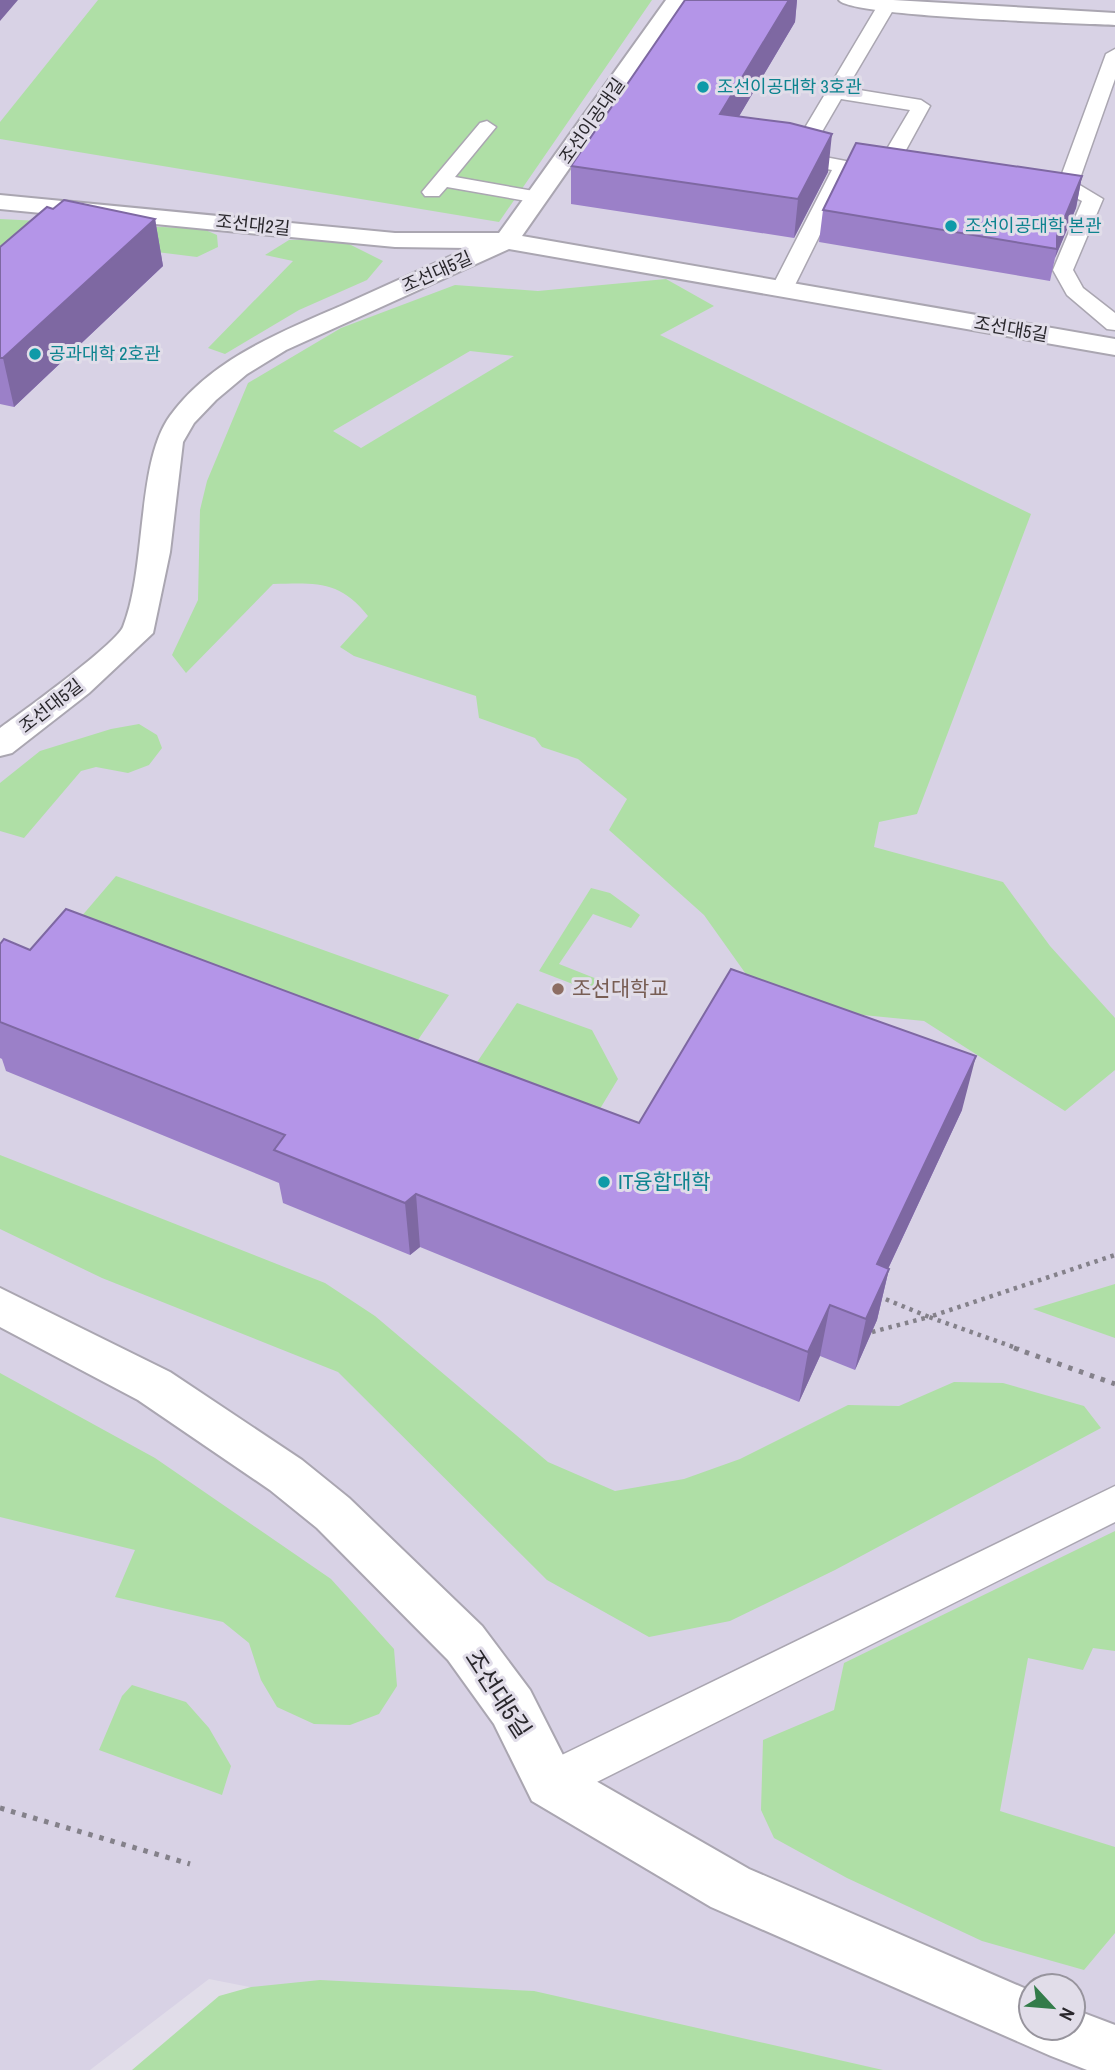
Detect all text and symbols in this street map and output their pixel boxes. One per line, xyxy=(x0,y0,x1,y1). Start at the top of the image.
street label: 조선이공대길 xyxy=(553,73,630,169)
place label: 조선이공대학 3호관 xyxy=(717,74,862,99)
marker: 조선이공대학 3호관 xyxy=(695,79,711,95)
street label: 조선대2길 xyxy=(215,208,291,241)
place label: 조선이공대학 본관 xyxy=(965,213,1102,238)
marker: 조선이공대학 본관 xyxy=(943,218,959,234)
street label: 조선대5길 xyxy=(398,245,476,298)
street label: 조선대5길 xyxy=(972,310,1050,347)
place label: 공과대학 2호관 xyxy=(49,341,161,366)
marker: 공과대학 2호관 xyxy=(27,346,43,362)
street label: 조선대5길 xyxy=(14,673,88,738)
place label: 조선대학교 xyxy=(572,974,669,1003)
marker: 조선대학교 xyxy=(550,981,566,997)
place label: IT융합대학 xyxy=(618,1167,711,1196)
marker: IT융합대학 xyxy=(596,1174,612,1190)
street label: 조선대5길 xyxy=(458,1643,539,1744)
north arrow xyxy=(1017,1972,1087,2042)
text: N xyxy=(1053,2004,1081,2025)

